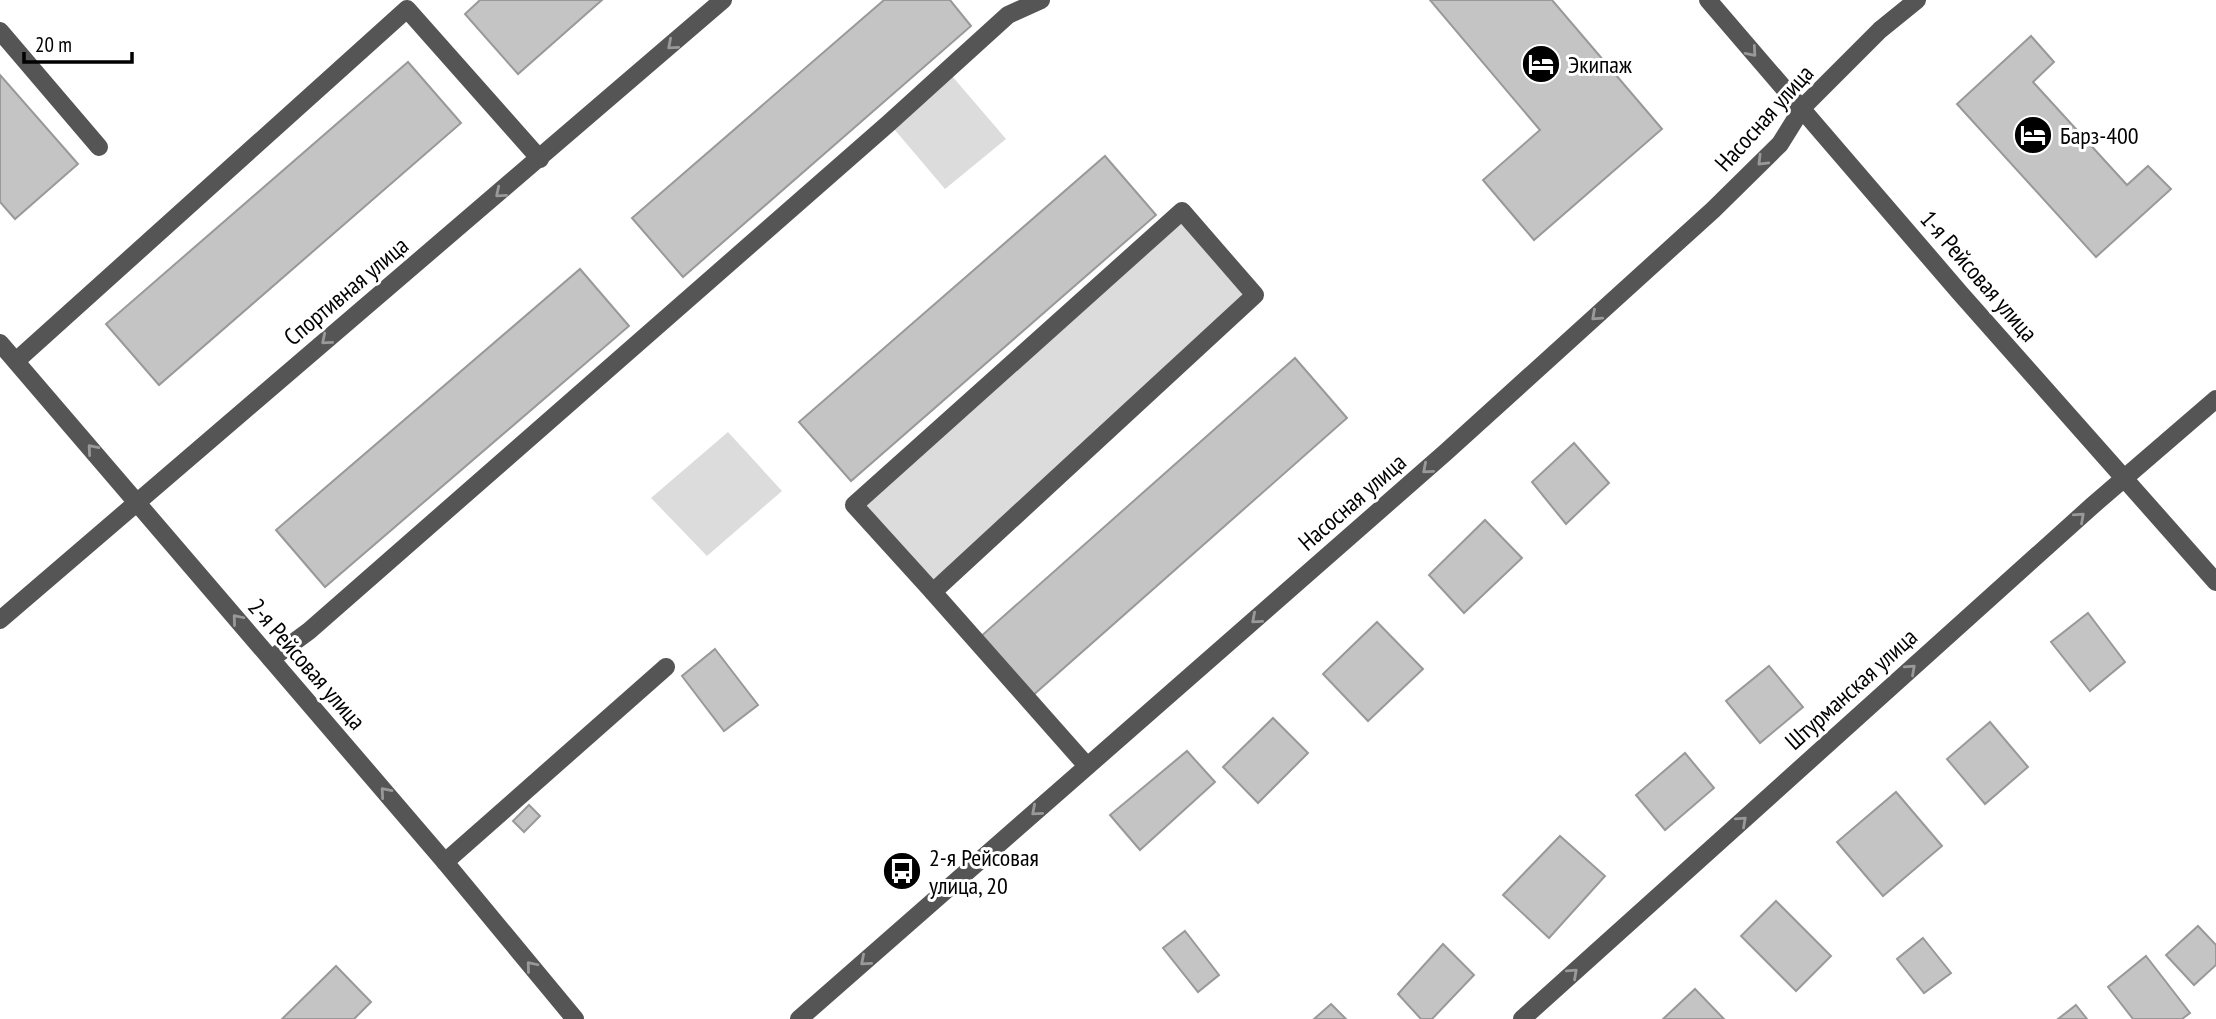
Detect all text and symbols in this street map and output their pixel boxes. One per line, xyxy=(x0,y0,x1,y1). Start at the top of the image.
scale bar xyxy=(24,21,133,65)
text: 20 m xyxy=(35,31,72,58)
one-way arrow xyxy=(667,37,680,49)
hotel icon: Экипаж xyxy=(1520,43,1562,85)
one-way arrow xyxy=(1744,43,1756,56)
place label: Экипаж xyxy=(1568,49,1632,80)
street label: Насосная улица xyxy=(1708,58,1820,178)
hotel icon: Барз-400 xyxy=(2012,114,2054,156)
place label: Барз-400 xyxy=(2060,120,2139,151)
one-way arrow xyxy=(1758,153,1771,166)
one-way arrow xyxy=(495,185,508,197)
street label: 1-я Рейсовая улица xyxy=(1914,204,2044,348)
street label: Спортивная улица xyxy=(277,230,415,352)
one-way arrow xyxy=(1591,308,1604,320)
one-way arrow xyxy=(321,332,334,344)
one-way arrow xyxy=(88,444,100,457)
street label: Насосная улица xyxy=(1292,447,1412,557)
one-way arrow xyxy=(1422,461,1435,473)
one-way arrow xyxy=(2072,512,2085,525)
street label: 2-я Рейсовая улица xyxy=(242,592,372,736)
one-way arrow xyxy=(1251,610,1264,623)
one-way arrow xyxy=(233,615,245,628)
street label: Штурманская улица xyxy=(1778,621,1924,757)
one-way arrow xyxy=(1903,665,1916,677)
one-way arrow xyxy=(381,788,393,801)
one-way arrow xyxy=(1031,803,1044,815)
one-way arrow xyxy=(1734,817,1747,829)
place label: 2-я Рейсовая улица, 20 xyxy=(929,842,1039,901)
bus stop icon: 2-я Рейсовая улица, 20 xyxy=(881,850,923,892)
one-way arrow xyxy=(860,953,873,965)
one-way arrow xyxy=(527,962,540,974)
one-way arrow xyxy=(1564,969,1577,982)

